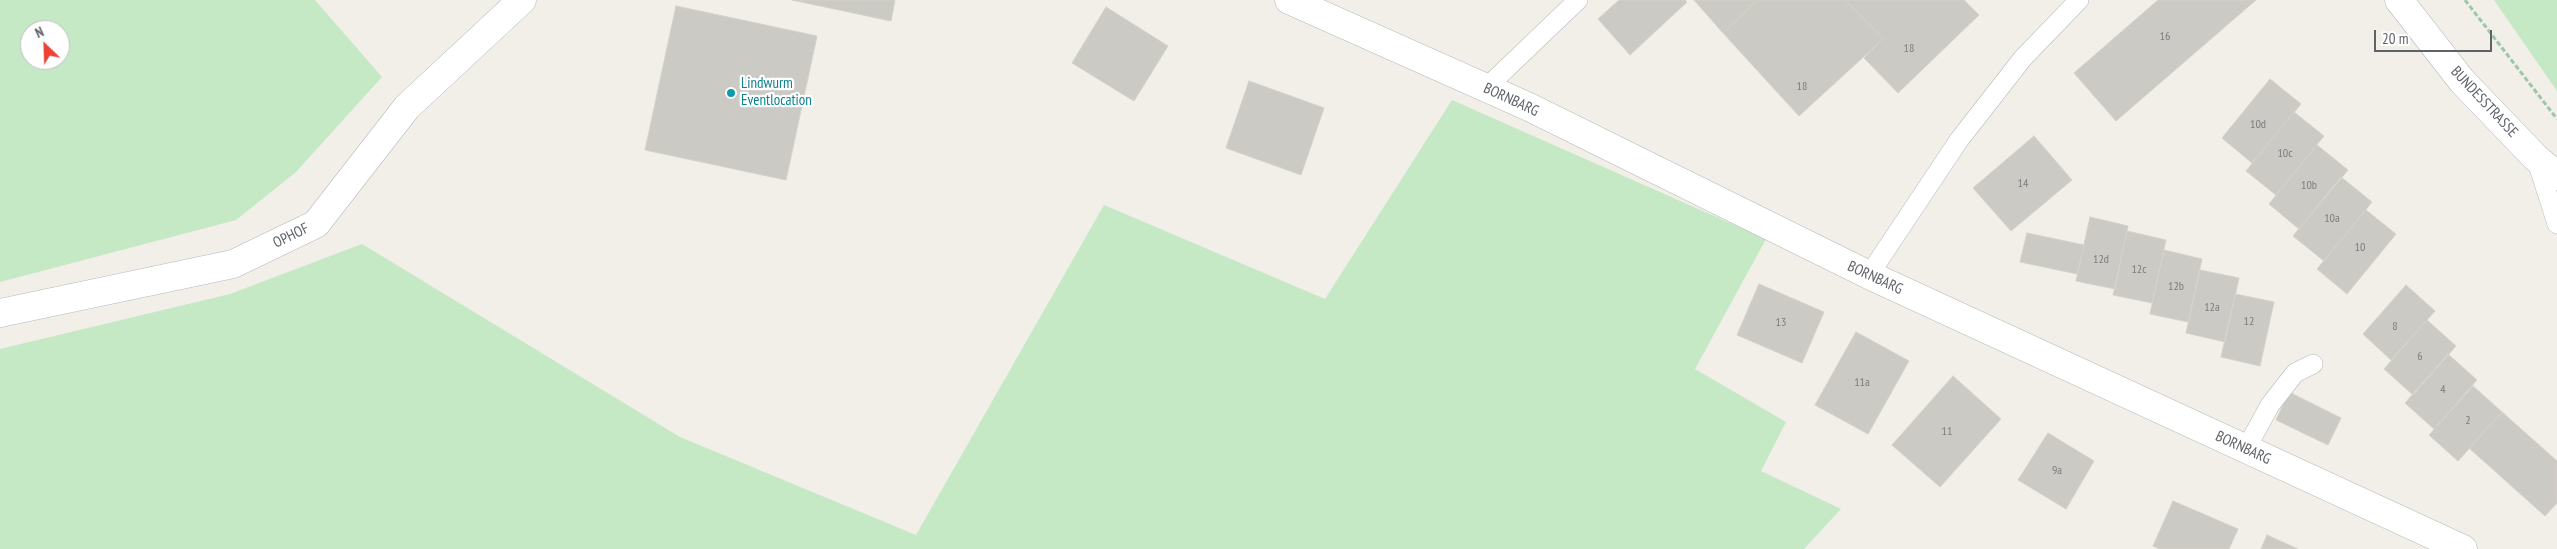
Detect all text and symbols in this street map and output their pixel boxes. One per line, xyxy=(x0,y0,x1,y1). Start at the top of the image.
north arrow xyxy=(20,20,70,70)
scale bar xyxy=(2377,20,2494,52)
text: N xyxy=(32,22,46,42)
text: 20 m xyxy=(2382,29,2408,48)
house number: 16 xyxy=(2160,30,2170,44)
house number: 18 xyxy=(1904,42,1914,56)
street label: BUNDESSTRASSE xyxy=(2447,63,2521,141)
place label: Lindwurm Eventlocation xyxy=(741,75,812,110)
street label: BORNBARG xyxy=(1481,79,1541,121)
house number: 18 xyxy=(1797,80,1807,94)
marker: Lindwurm Eventlocation xyxy=(725,87,737,99)
house number: 10d xyxy=(2250,118,2266,132)
house number: 10c xyxy=(2277,147,2293,161)
house number: 14 xyxy=(2018,177,2028,191)
house number: 10b xyxy=(2301,179,2317,193)
house number: 10a xyxy=(2324,212,2340,226)
street label: OPHOF xyxy=(270,220,312,252)
house number: 10 xyxy=(2355,241,2365,255)
house number: 12d xyxy=(2093,253,2109,267)
street label: BORNBARG xyxy=(1845,257,1905,299)
house number: 12c xyxy=(2131,263,2147,277)
house number: 12b xyxy=(2168,280,2184,294)
house number: 12a xyxy=(2204,301,2220,315)
house number: 12 xyxy=(2244,315,2254,329)
house number: 13 xyxy=(1776,316,1786,330)
house number: 8 xyxy=(2392,320,2398,334)
house number: 6 xyxy=(2417,350,2423,364)
house number: 11a xyxy=(1854,376,1870,390)
house number: 4 xyxy=(2440,383,2446,397)
house number: 2 xyxy=(2465,414,2471,428)
house number: 11 xyxy=(1942,425,1952,439)
street label: BORNBARG xyxy=(2213,427,2273,469)
house number: 9a xyxy=(2052,464,2062,478)

